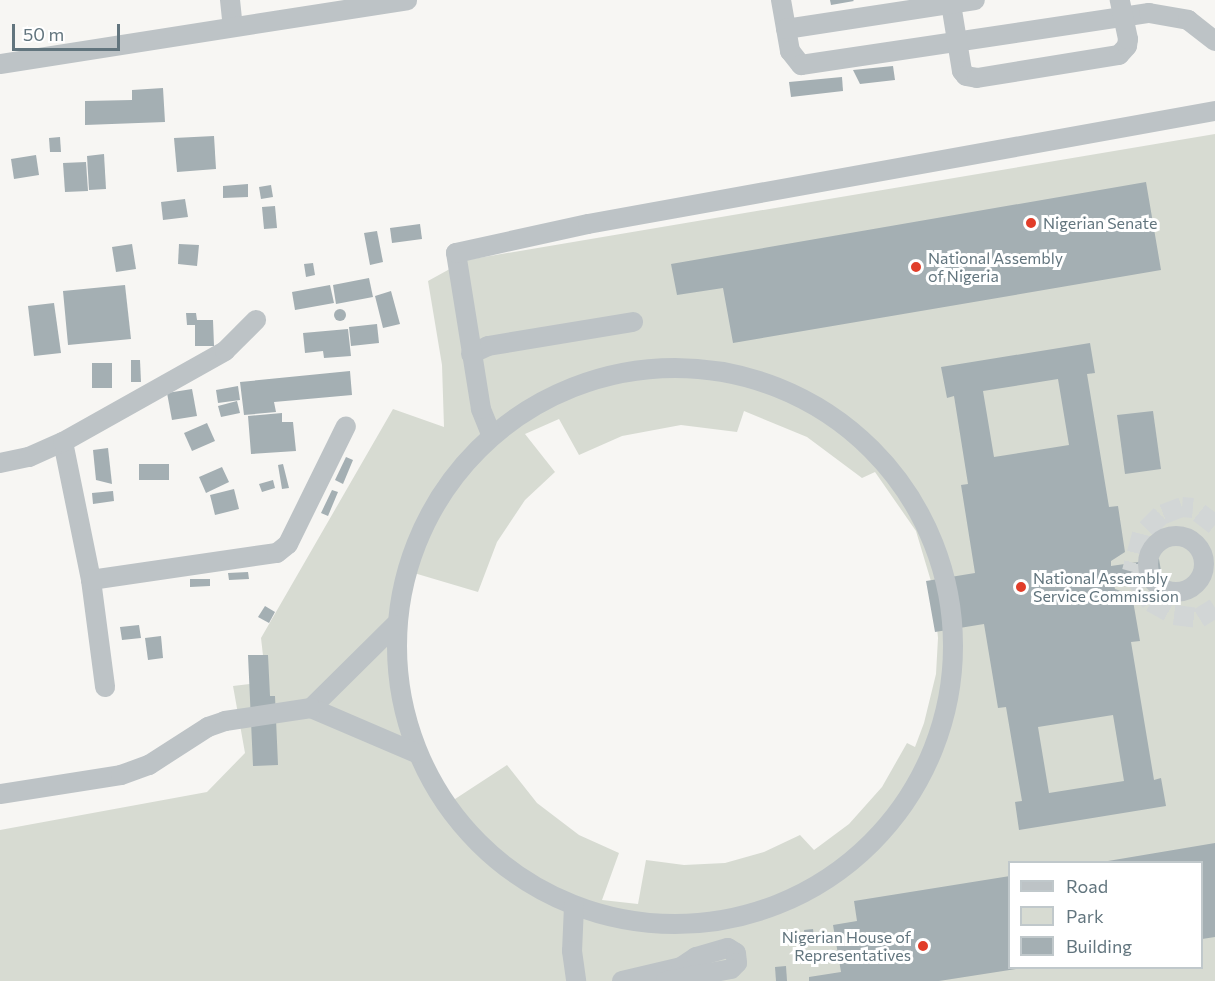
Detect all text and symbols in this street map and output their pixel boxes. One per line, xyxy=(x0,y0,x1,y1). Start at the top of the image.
scale bar xyxy=(15,12,123,50)
text: 50 m xyxy=(23,23,64,45)
place label: Nigerian Senate xyxy=(1043,213,1157,233)
marker: Nigerian Senate xyxy=(1024,216,1038,230)
place label: National Assembly of Nigeria xyxy=(928,248,1063,286)
marker: National Assembly of Nigeria xyxy=(909,260,923,274)
place label: National Assembly Service Commission xyxy=(1033,568,1179,606)
marker: National Assembly Service Commission xyxy=(1014,580,1028,594)
legend xyxy=(1008,861,1203,969)
text: Road xyxy=(1066,875,1108,897)
text: Park xyxy=(1066,905,1104,927)
place label: Nigerian House of Representatives xyxy=(782,927,911,965)
text: Building xyxy=(1066,935,1132,957)
marker: Nigerian House of Representatives xyxy=(916,939,930,953)

